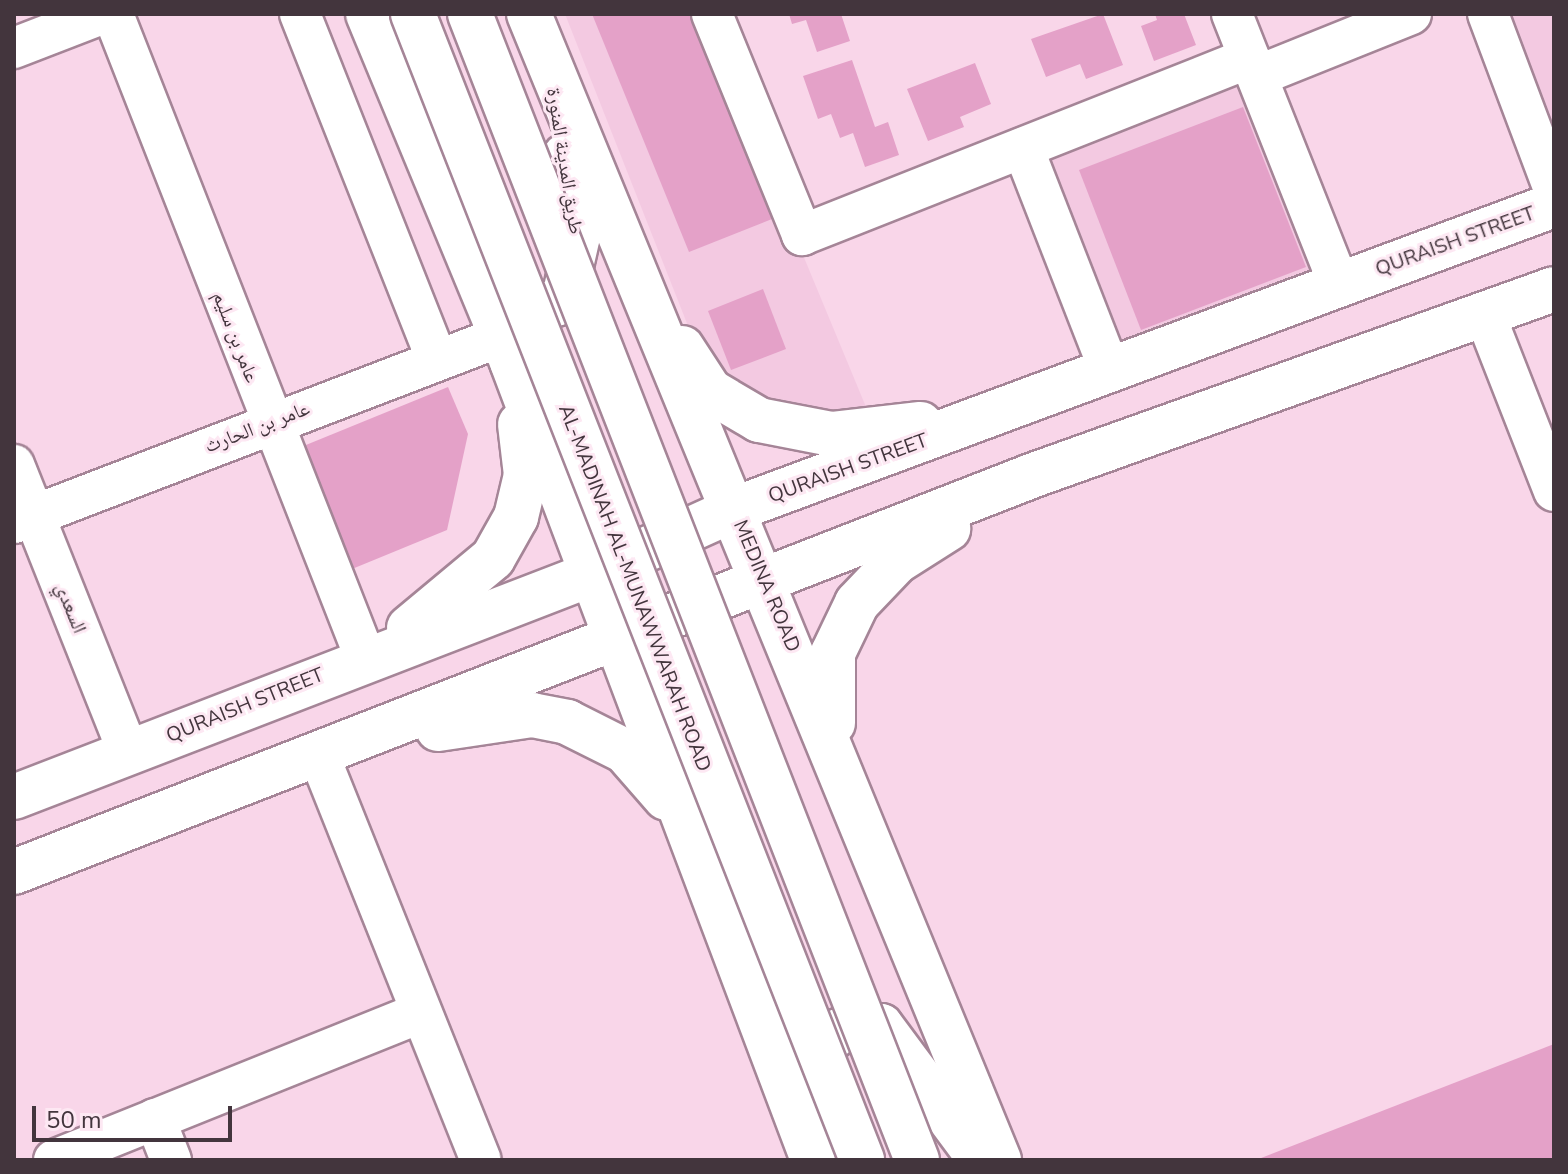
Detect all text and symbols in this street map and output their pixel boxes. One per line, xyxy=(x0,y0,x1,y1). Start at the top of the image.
street label: طريق المدينة المنورة xyxy=(542,86,588,236)
street label: QURAISH STREET xyxy=(1372,201,1538,281)
street label: عامر بن سليم xyxy=(208,288,264,386)
street label: عامر بن الحارث xyxy=(201,396,313,458)
street label: AL-MADINAH AL-MUNAWWARAH ROAD xyxy=(554,401,716,775)
street label: QURAISH STREET xyxy=(765,428,931,508)
street label: MEDINA ROAD xyxy=(728,516,806,656)
street label: السعدي xyxy=(50,579,92,637)
street label: QURAISH STREET xyxy=(163,662,327,748)
scale bar xyxy=(36,1090,236,1140)
text: 50 m xyxy=(46,1104,102,1136)

